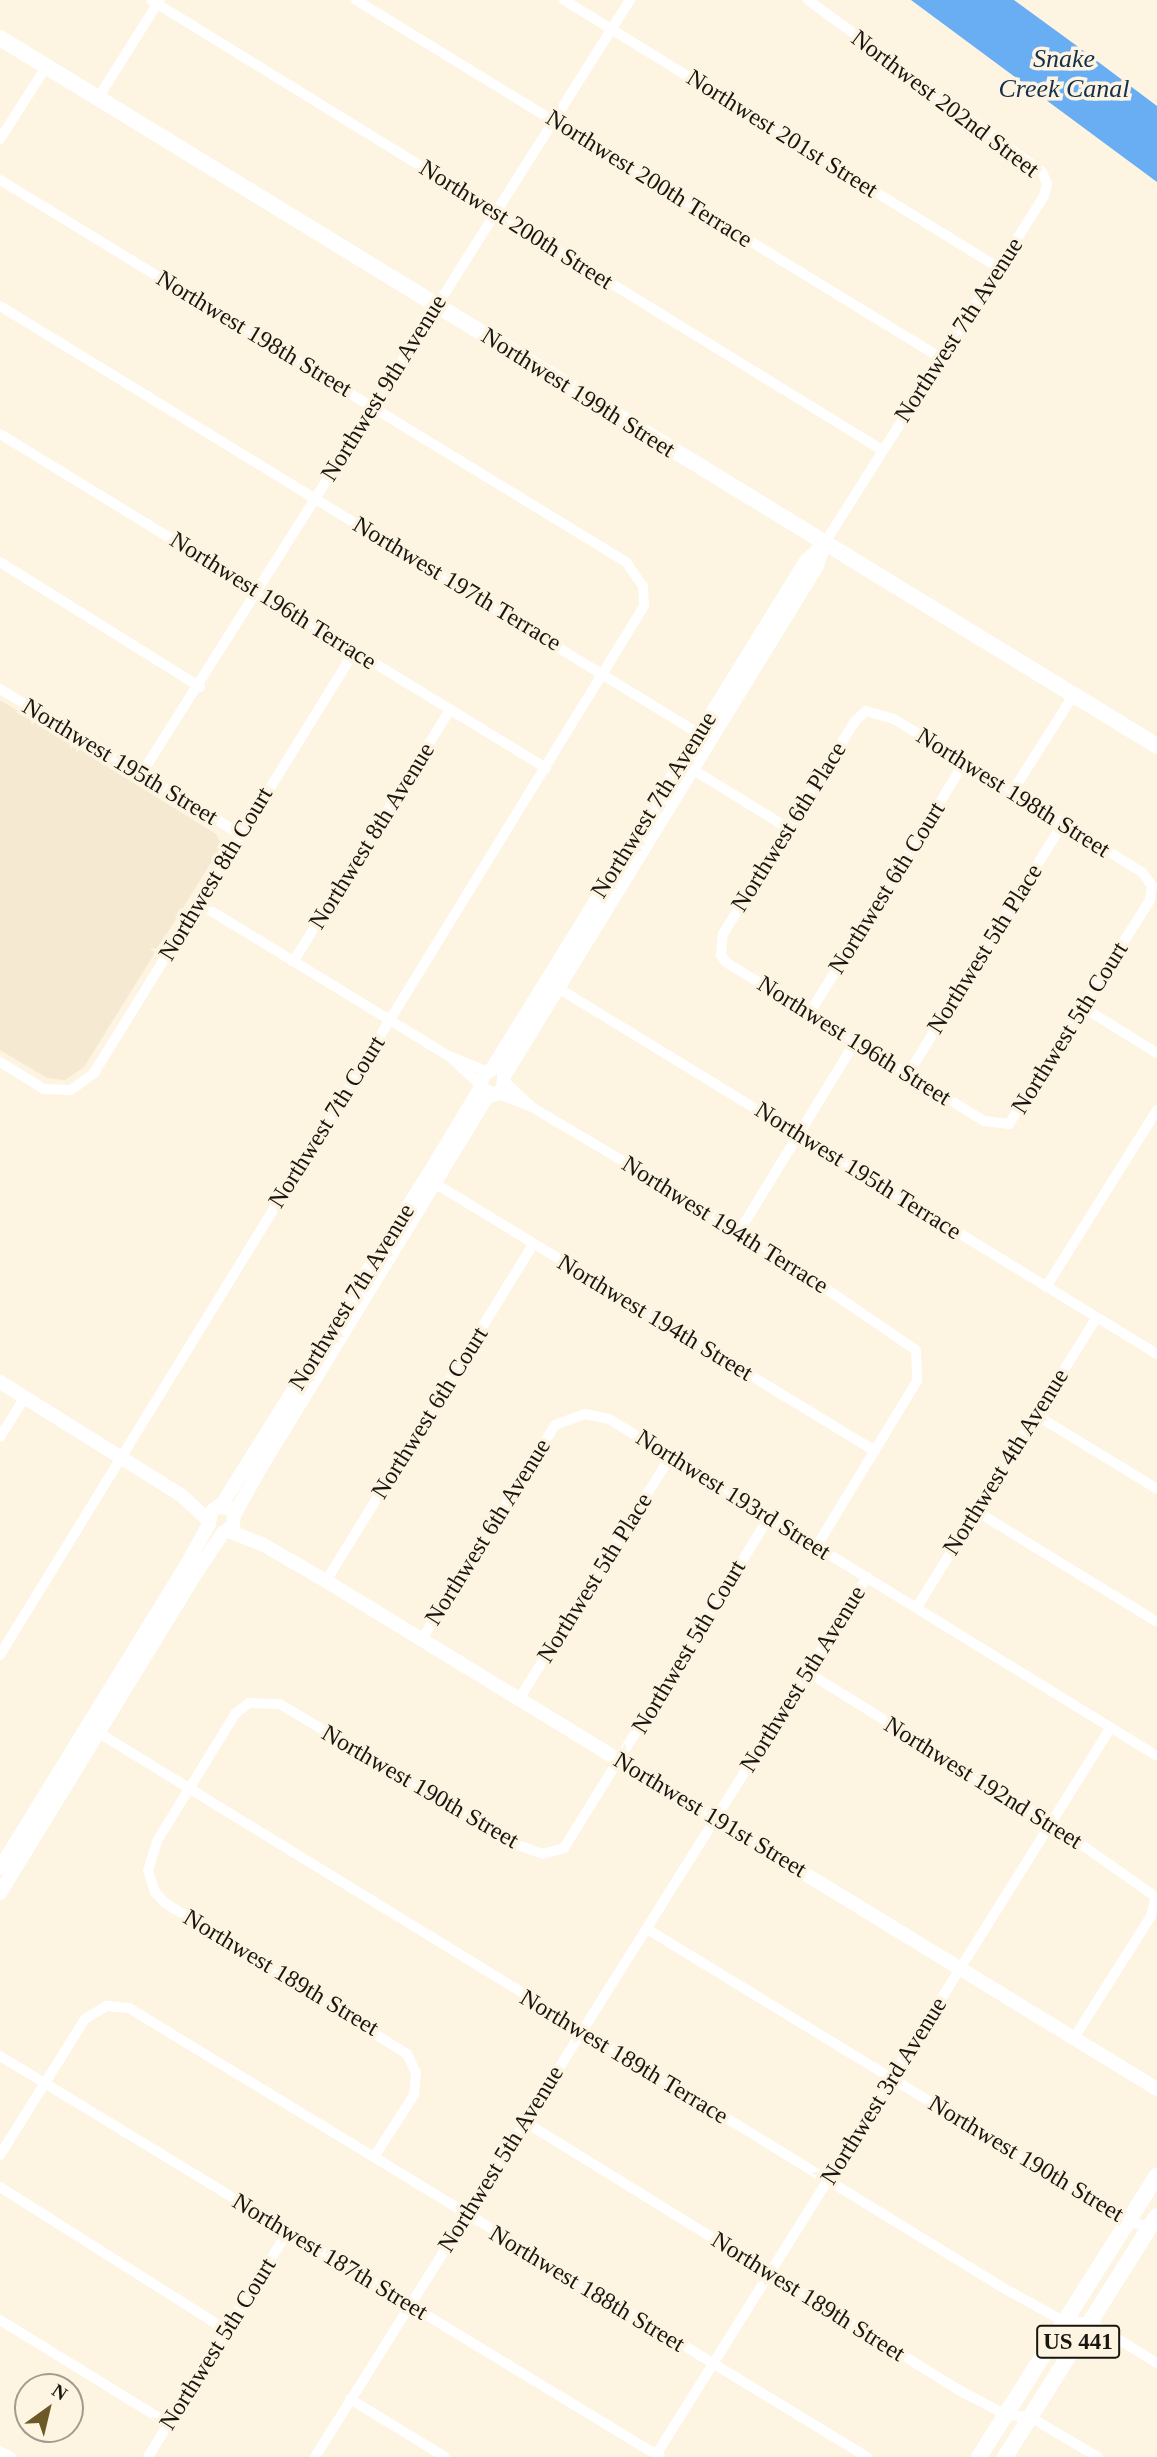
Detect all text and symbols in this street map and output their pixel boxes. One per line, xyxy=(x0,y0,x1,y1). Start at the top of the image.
street label: Northwest 202nd Street xyxy=(845,24,1045,184)
water label: Snake Creek Canal xyxy=(998,43,1130,104)
street label: Northwest 201st Street xyxy=(681,64,883,204)
street label: Northwest 200th Terrace xyxy=(540,104,758,254)
street label: Northwest 200th Street xyxy=(414,154,618,296)
street label: Northwest 7th Avenue xyxy=(888,232,1030,428)
street label: Northwest 198th Street xyxy=(151,264,357,404)
street label: Northwest 9th Avenue xyxy=(315,289,453,487)
street label: Northwest 199th Street xyxy=(476,322,680,464)
street label: Northwest 197th Terrace xyxy=(347,510,567,658)
street label: Northwest 196th Terrace xyxy=(164,526,382,676)
street label: Northwest 195th Street xyxy=(17,692,223,832)
street label: Northwest 7th Avenue xyxy=(585,706,723,904)
street label: Northwest 198th Street xyxy=(911,722,1115,864)
street label: Northwest 8th Avenue xyxy=(303,737,441,935)
street label: Northwest 6th Place xyxy=(725,737,853,917)
street label: Northwest 8th Court xyxy=(153,782,279,966)
street label: Northwest 6th Court xyxy=(823,797,951,979)
street label: Northwest 5th Place xyxy=(921,859,1049,1039)
street label: Northwest 5th Court xyxy=(1006,937,1134,1119)
street label: Northwest 196th Street xyxy=(752,970,956,1112)
street label: Northwest 7th Court xyxy=(263,1031,391,1213)
street label: Northwest 195th Terrace xyxy=(749,1096,967,1246)
street label: Northwest 194th Terrace xyxy=(616,1150,834,1300)
street label: Northwest 7th Avenue xyxy=(283,1198,421,1396)
street label: Northwest 194th Street xyxy=(552,1248,758,1388)
street label: Northwest 6th Court xyxy=(366,1322,494,1504)
street label: Northwest 4th Avenue xyxy=(937,1363,1075,1561)
street label: Northwest 193rd Street xyxy=(630,1423,836,1567)
street label: Northwest 6th Avenue xyxy=(419,1433,557,1631)
street label: Northwest 5th Place xyxy=(531,1488,659,1668)
street label: Northwest 5th Court xyxy=(626,1555,752,1739)
street label: Northwest 5th Avenue xyxy=(734,1580,872,1778)
street label: Northwest 192nd Street xyxy=(879,1710,1087,1856)
street label: Northwest 190th Street xyxy=(316,1719,524,1855)
street label: Northwest 191st Street xyxy=(608,1746,812,1884)
street label: Northwest 189th Street xyxy=(178,1903,384,2043)
street label: Northwest 189th Terrace xyxy=(514,1983,734,2131)
street label: Northwest 3rd Avenue xyxy=(814,1991,954,2191)
street label: Northwest 5th Avenue xyxy=(432,2060,570,2258)
street label: Northwest 190th Street xyxy=(923,2089,1129,2229)
street label: Northwest 187th Street xyxy=(227,2187,433,2327)
street label: Northwest 188th Street xyxy=(484,2219,690,2359)
street label: Northwest 189th Street xyxy=(706,2226,910,2368)
street label: Northwest 5th Court xyxy=(154,2253,282,2435)
road number: US 441 xyxy=(1036,2322,1120,2362)
north arrow xyxy=(14,2373,84,2443)
text: N xyxy=(48,2379,71,2404)

